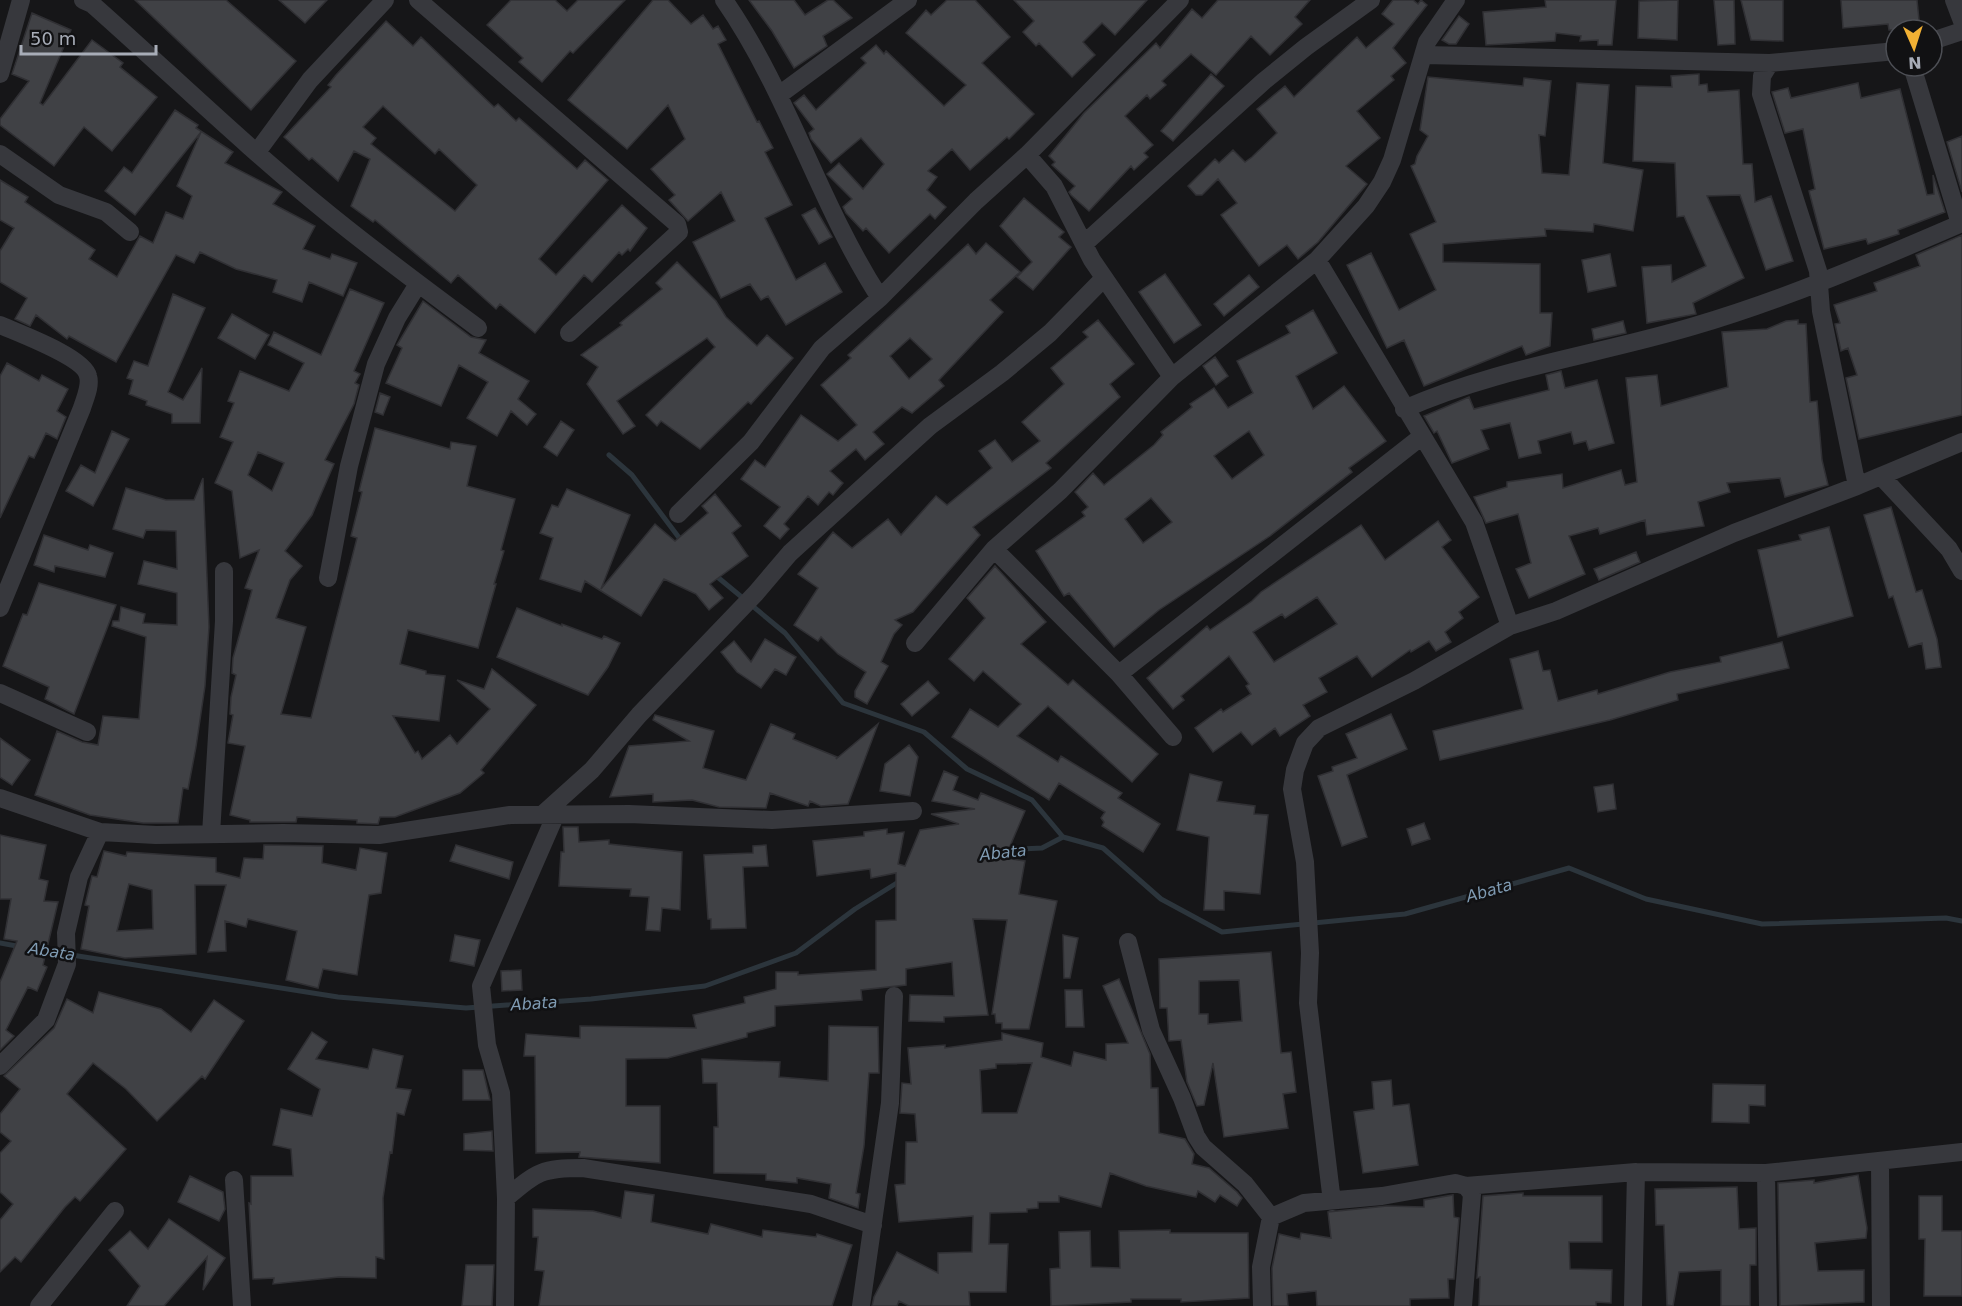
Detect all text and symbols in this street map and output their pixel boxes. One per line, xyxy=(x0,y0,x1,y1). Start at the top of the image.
scale bar xyxy=(21,18,156,56)
north arrow xyxy=(1884,18,1944,78)
text: 50 m xyxy=(30,28,76,49)
text: N xyxy=(1908,53,1922,72)
water label: Abata xyxy=(978,841,1027,865)
water label: Abata xyxy=(1463,875,1514,906)
water label: Abata xyxy=(26,938,77,965)
water label: Abata xyxy=(509,992,558,1015)

